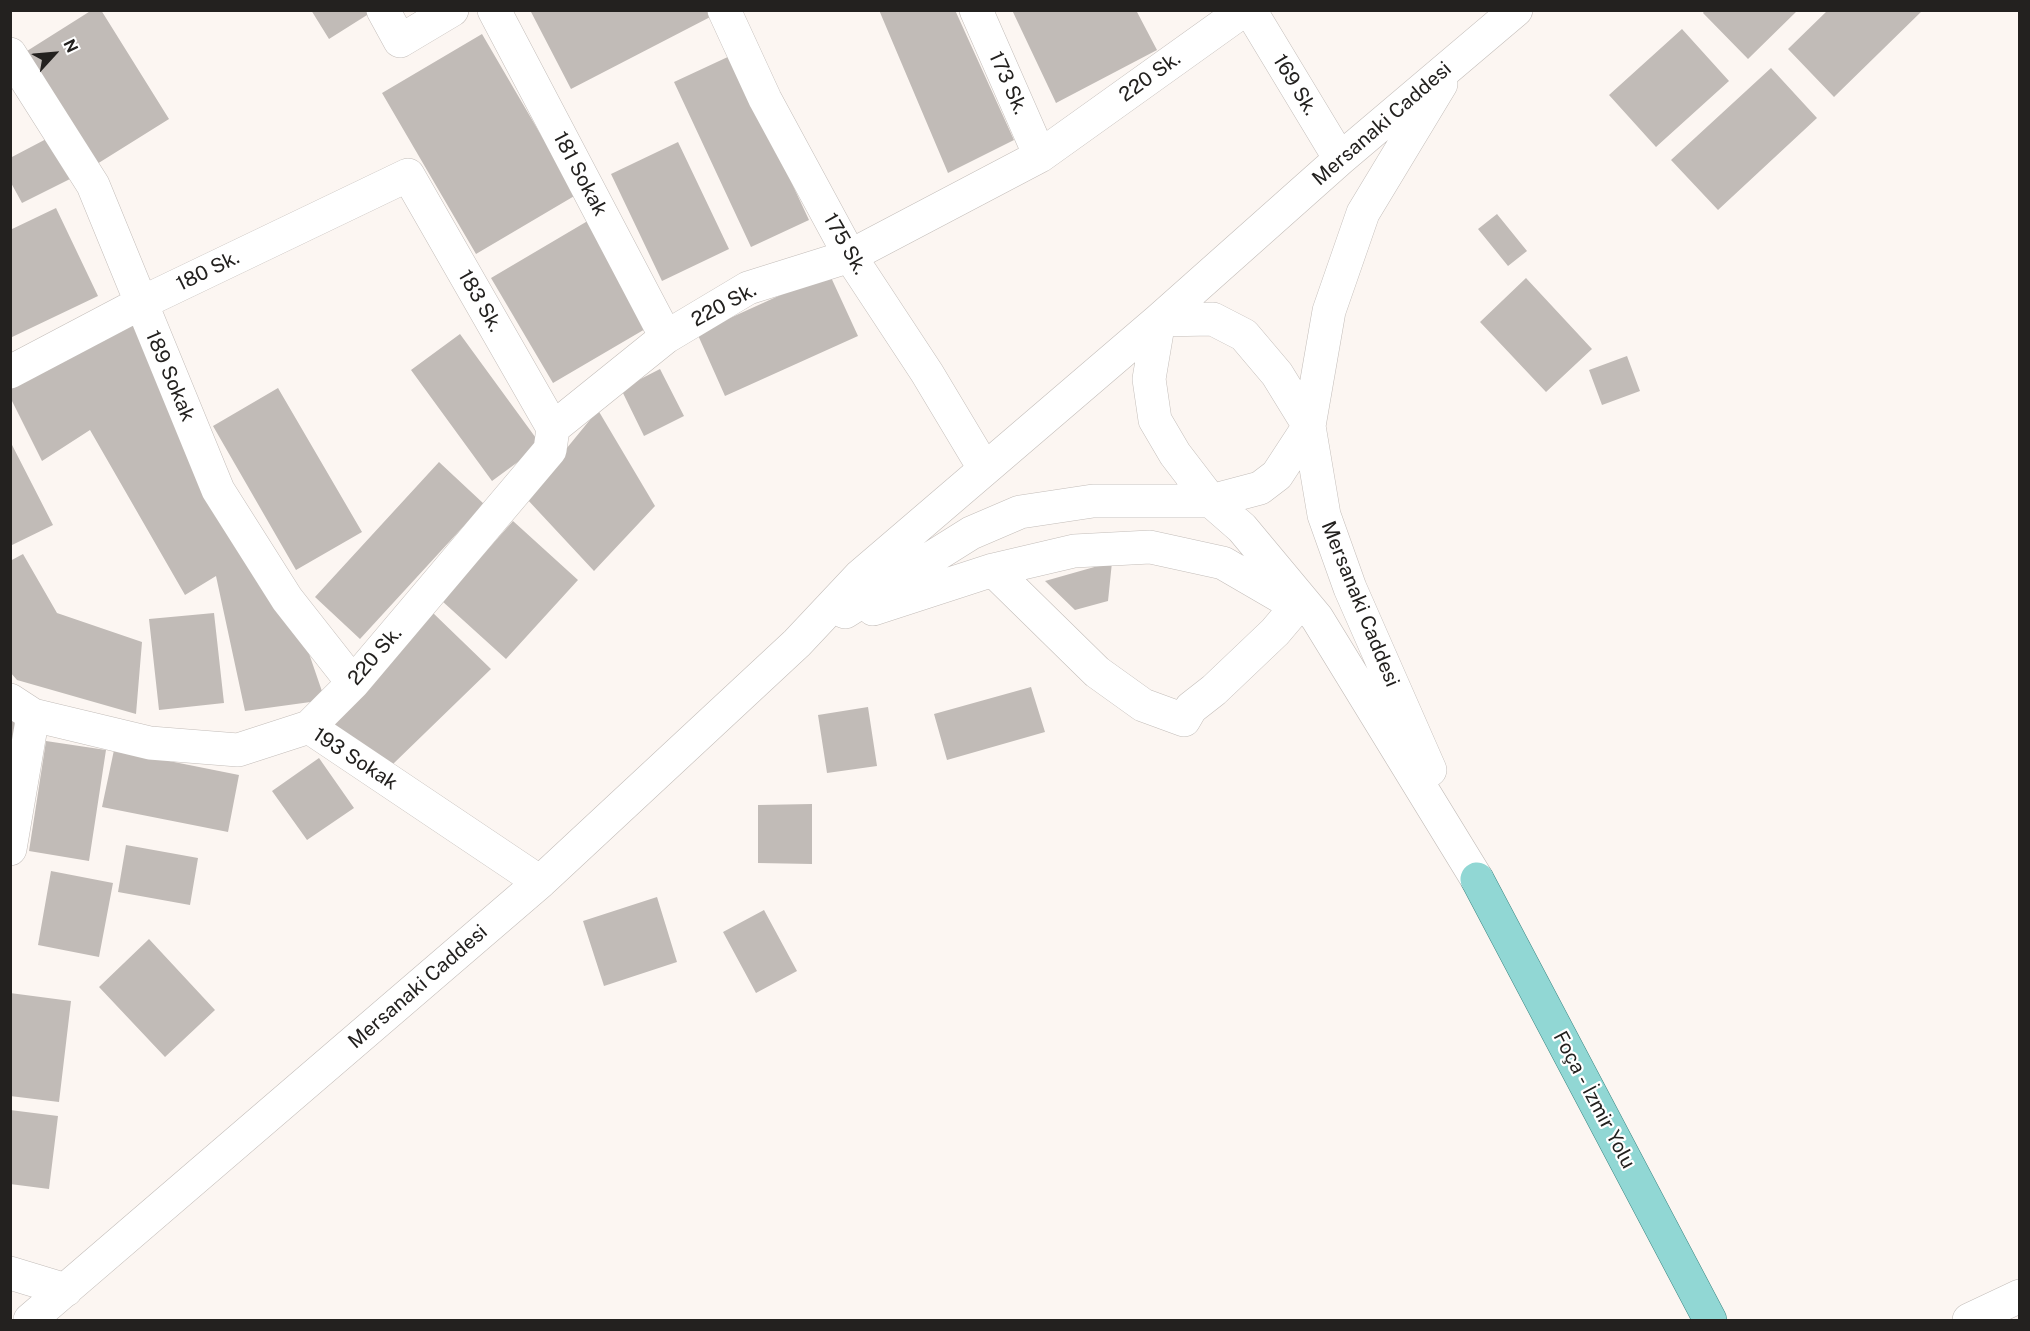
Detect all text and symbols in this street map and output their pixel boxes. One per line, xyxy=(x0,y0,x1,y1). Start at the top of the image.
north arrow xyxy=(24,24,84,84)
text: N xyxy=(59,36,82,56)
street label: 220 Sk. xyxy=(1115,47,1185,107)
street label: 173 Sk. xyxy=(984,48,1032,118)
street label: 169 Sk. xyxy=(1267,50,1323,120)
street label: Mersanaki Caddesi xyxy=(1308,57,1456,191)
street label: 181 Sokak xyxy=(548,128,612,220)
street label: 175 Sk. xyxy=(818,209,872,279)
street label: 180 Sk. xyxy=(173,245,243,297)
street label: 183 Sk. xyxy=(453,266,507,336)
street label: 220 Sk. xyxy=(687,278,761,332)
street label: 189 Sokak xyxy=(140,327,200,425)
street label: Mersanaki Caddesi xyxy=(1316,518,1404,690)
street label: 220 Sk. xyxy=(343,622,407,690)
street label: 193 Sokak xyxy=(308,723,402,795)
street label: Mersanaki Caddesi xyxy=(344,920,492,1054)
street label: Foça - İzmir Yolu xyxy=(1548,1027,1640,1173)

